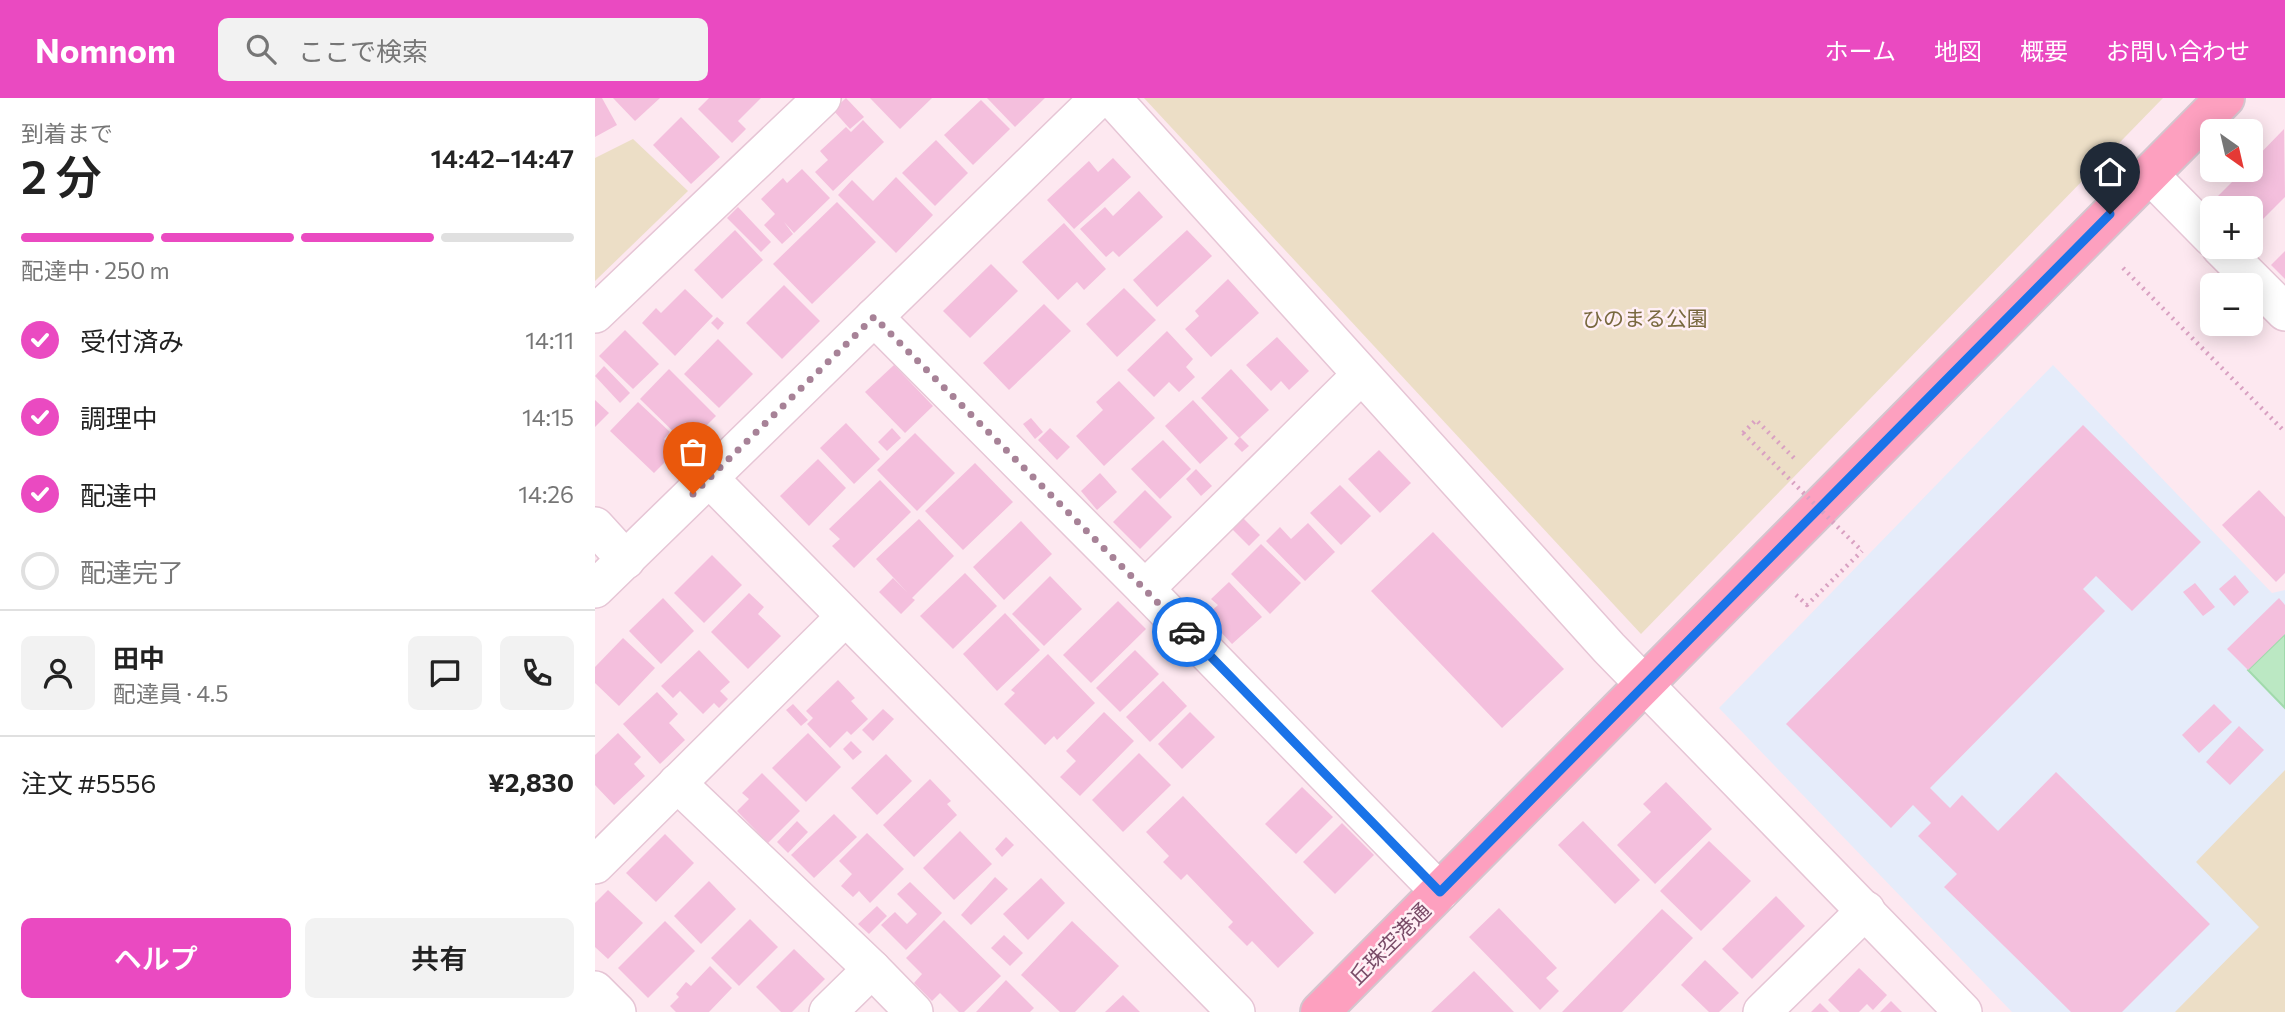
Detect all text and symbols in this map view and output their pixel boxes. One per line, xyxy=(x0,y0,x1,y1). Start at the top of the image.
search box xyxy=(218,18,708,81)
text: Nomnom xyxy=(35,29,176,70)
icon: search xyxy=(242,30,280,68)
text: ここで検索 xyxy=(298,35,428,66)
text: ホーム xyxy=(1825,36,1896,65)
text: 地図 xyxy=(1934,36,1982,65)
text: 概要 xyxy=(2020,36,2068,65)
text: お問い合わせ xyxy=(2106,36,2250,65)
text: 到着まで xyxy=(21,119,113,147)
north arrow xyxy=(2200,119,2263,182)
map controls xyxy=(2200,119,2263,336)
text: 14:42–14:47 xyxy=(431,142,574,173)
pin xyxy=(2080,142,2140,214)
text: 2 分 xyxy=(21,147,102,203)
icon: home xyxy=(2091,153,2129,191)
button: + xyxy=(2200,196,2263,259)
text: 配達中 · 250 m xyxy=(21,256,170,284)
button: − xyxy=(2200,273,2263,336)
park label: ひのまる公園 xyxy=(1582,305,1708,330)
icon: check xyxy=(21,321,59,359)
text: 受付済み xyxy=(80,325,184,356)
text: 14:11 xyxy=(525,326,574,354)
icon: check xyxy=(21,398,59,436)
text: 調理中 xyxy=(80,402,158,433)
text: 14:15 xyxy=(522,403,574,431)
pin xyxy=(663,422,723,494)
icon: bag xyxy=(674,433,712,471)
icon: check xyxy=(21,475,59,513)
text: 配達中 xyxy=(80,479,158,510)
text: 14:26 xyxy=(518,480,574,508)
text: 配達完了 xyxy=(80,556,184,587)
courier xyxy=(1152,597,1222,667)
icon: car xyxy=(1168,613,1206,651)
button: person xyxy=(21,636,95,710)
button: chat xyxy=(408,636,482,710)
button: phone xyxy=(500,636,574,710)
text: 田中 xyxy=(113,642,165,673)
text: 配達員 · 4.5 xyxy=(113,679,229,707)
text: ¥2,830 xyxy=(488,766,574,797)
text: 注文 #5556 xyxy=(21,767,156,798)
street label: 丘珠空港通 xyxy=(1343,897,1435,989)
button: ヘルプ xyxy=(21,918,291,998)
button: 共有 xyxy=(305,918,574,998)

